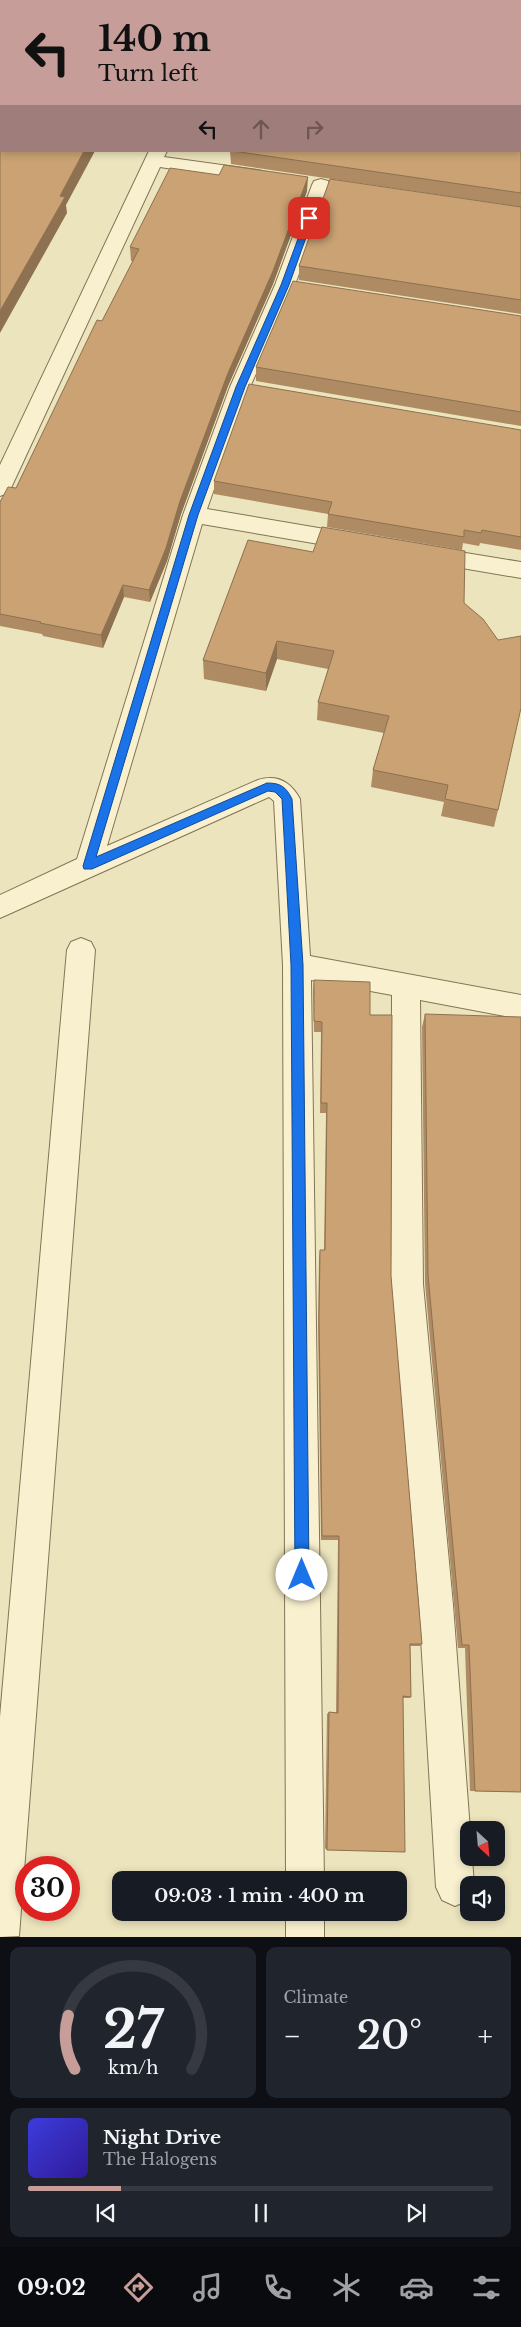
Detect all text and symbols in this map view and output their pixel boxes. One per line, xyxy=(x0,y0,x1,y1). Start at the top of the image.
text: 140 m xyxy=(98,17,211,60)
icon: left xyxy=(15,20,80,85)
text: Turn left xyxy=(98,60,198,87)
icon: left xyxy=(194,115,222,143)
icon: ahead xyxy=(247,115,275,143)
icon: right xyxy=(300,115,328,143)
pin xyxy=(288,197,330,239)
icon: arrive xyxy=(295,204,323,232)
position arrow xyxy=(275,1548,327,1600)
north arrow xyxy=(460,1821,505,1866)
map controls xyxy=(460,1821,505,1921)
speed limit sign: 30 xyxy=(15,1856,80,1921)
button: sound xyxy=(460,1876,505,1921)
text: 09:03 · 1 min · 400 m xyxy=(154,1884,365,1907)
text: Climate xyxy=(284,1987,348,2007)
text: 27 xyxy=(102,1998,164,2062)
text: 20° xyxy=(357,2012,422,2059)
text: − xyxy=(284,2019,301,2054)
text: + xyxy=(478,2019,493,2054)
text: km/h xyxy=(107,2057,158,2079)
text: Night Drive xyxy=(103,2126,221,2149)
text: The Halogens xyxy=(103,2149,217,2169)
icon: previous xyxy=(92,2199,120,2227)
icon: pause xyxy=(247,2199,275,2227)
icon: next xyxy=(402,2199,430,2227)
icon: directions xyxy=(121,2270,156,2305)
icon: music xyxy=(190,2270,225,2305)
icon: phone xyxy=(260,2270,295,2305)
icon: climate xyxy=(329,2270,364,2305)
icon: car xyxy=(399,2270,434,2305)
icon: filters xyxy=(469,2270,504,2305)
text: 09:02 xyxy=(17,2274,86,2301)

